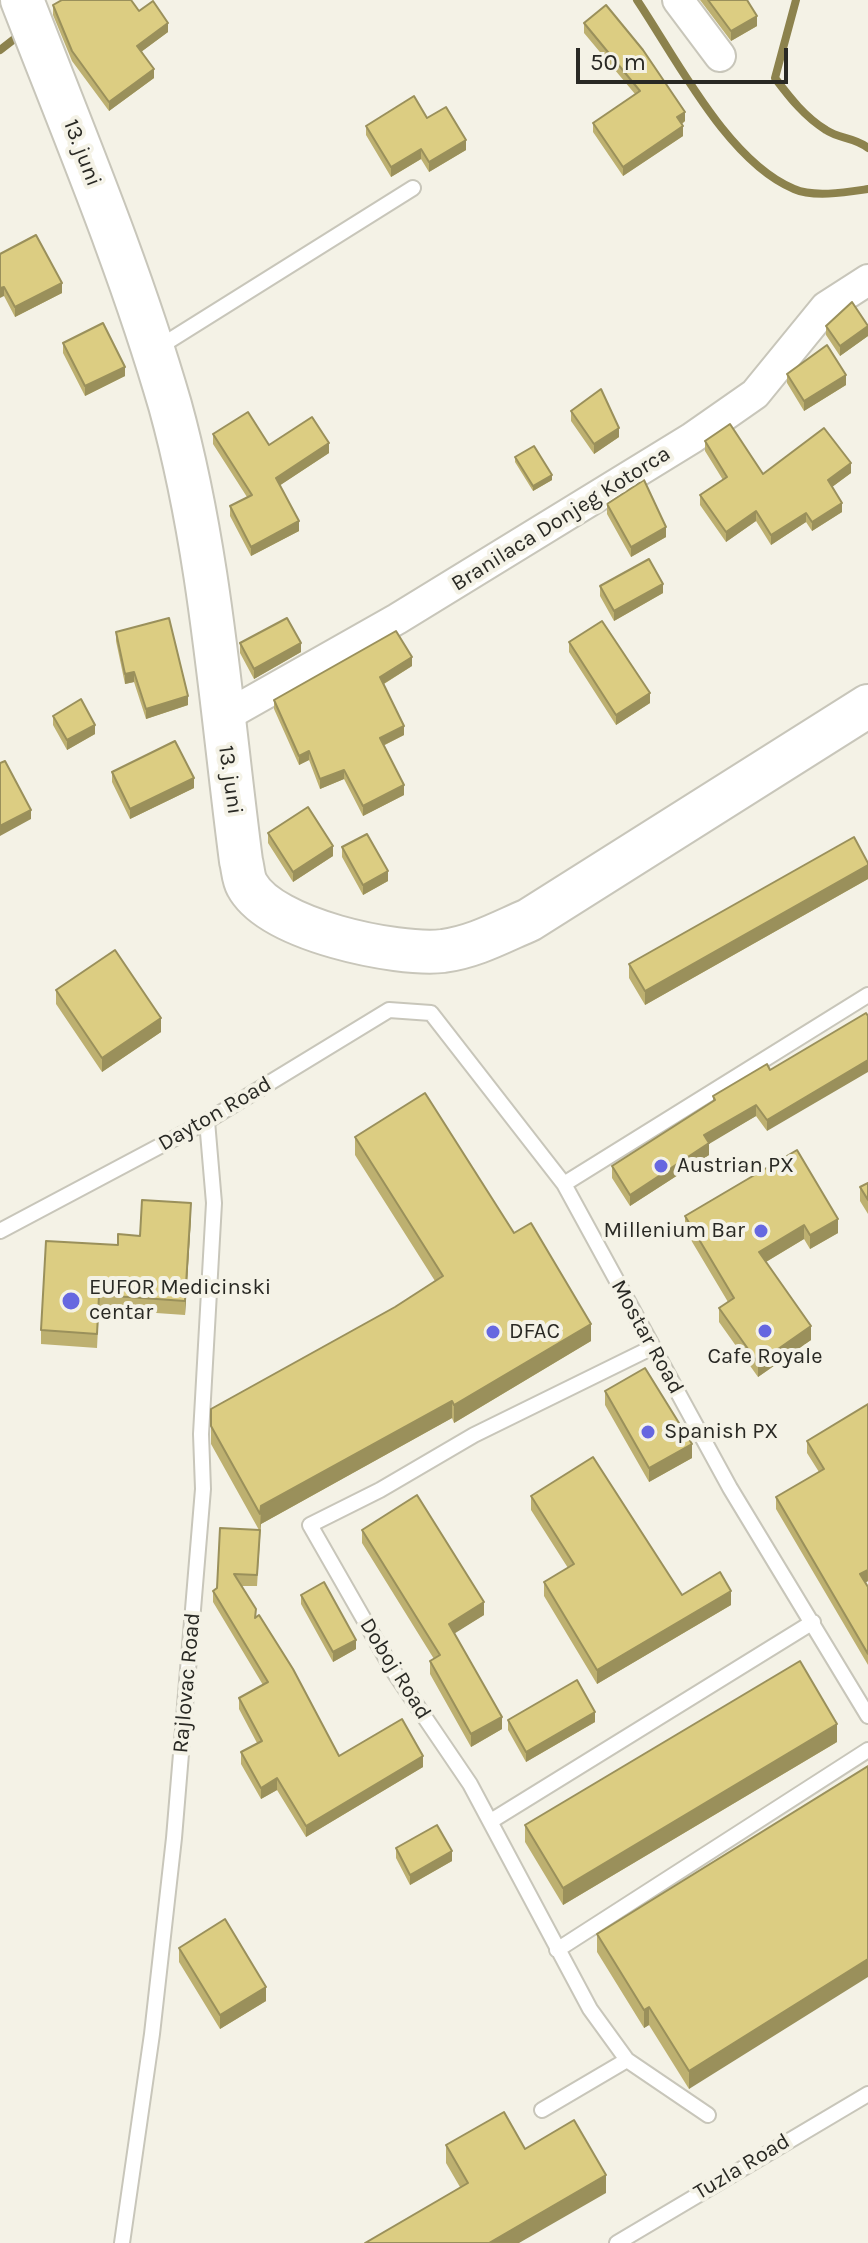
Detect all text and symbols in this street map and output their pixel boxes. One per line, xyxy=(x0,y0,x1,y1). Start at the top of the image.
scale bar xyxy=(580,32,792,82)
text: 50 m xyxy=(590,48,646,76)
street label: 13. juni xyxy=(57,116,107,190)
street label: Branilaca Donjeg Kotorca xyxy=(447,441,675,597)
street label: 13. juni xyxy=(212,744,248,816)
street label: Dayton Road xyxy=(154,1071,276,1157)
place label: Austrian PX xyxy=(677,1153,794,1179)
marker: Austrian PX xyxy=(652,1157,670,1175)
place label: Millenium Bar xyxy=(603,1218,745,1244)
marker: Millenium Bar xyxy=(752,1222,770,1240)
place label: EUFOR Medicinski centar xyxy=(89,1275,271,1326)
street label: Mostar Road xyxy=(605,1275,689,1399)
marker: EUFOR Medicinski centar xyxy=(60,1290,82,1312)
place label: DFAC xyxy=(509,1319,560,1345)
marker: Cafe Royale xyxy=(756,1322,774,1340)
marker: DFAC xyxy=(484,1323,502,1341)
place label: Cafe Royale xyxy=(708,1344,822,1370)
place label: Spanish PX xyxy=(664,1419,778,1445)
marker: Spanish PX xyxy=(639,1423,657,1441)
street label: Rajlovac Road xyxy=(168,1612,206,1754)
street label: Doboj Road xyxy=(354,1614,436,1724)
street label: Tuzla Road xyxy=(689,2128,795,2206)

